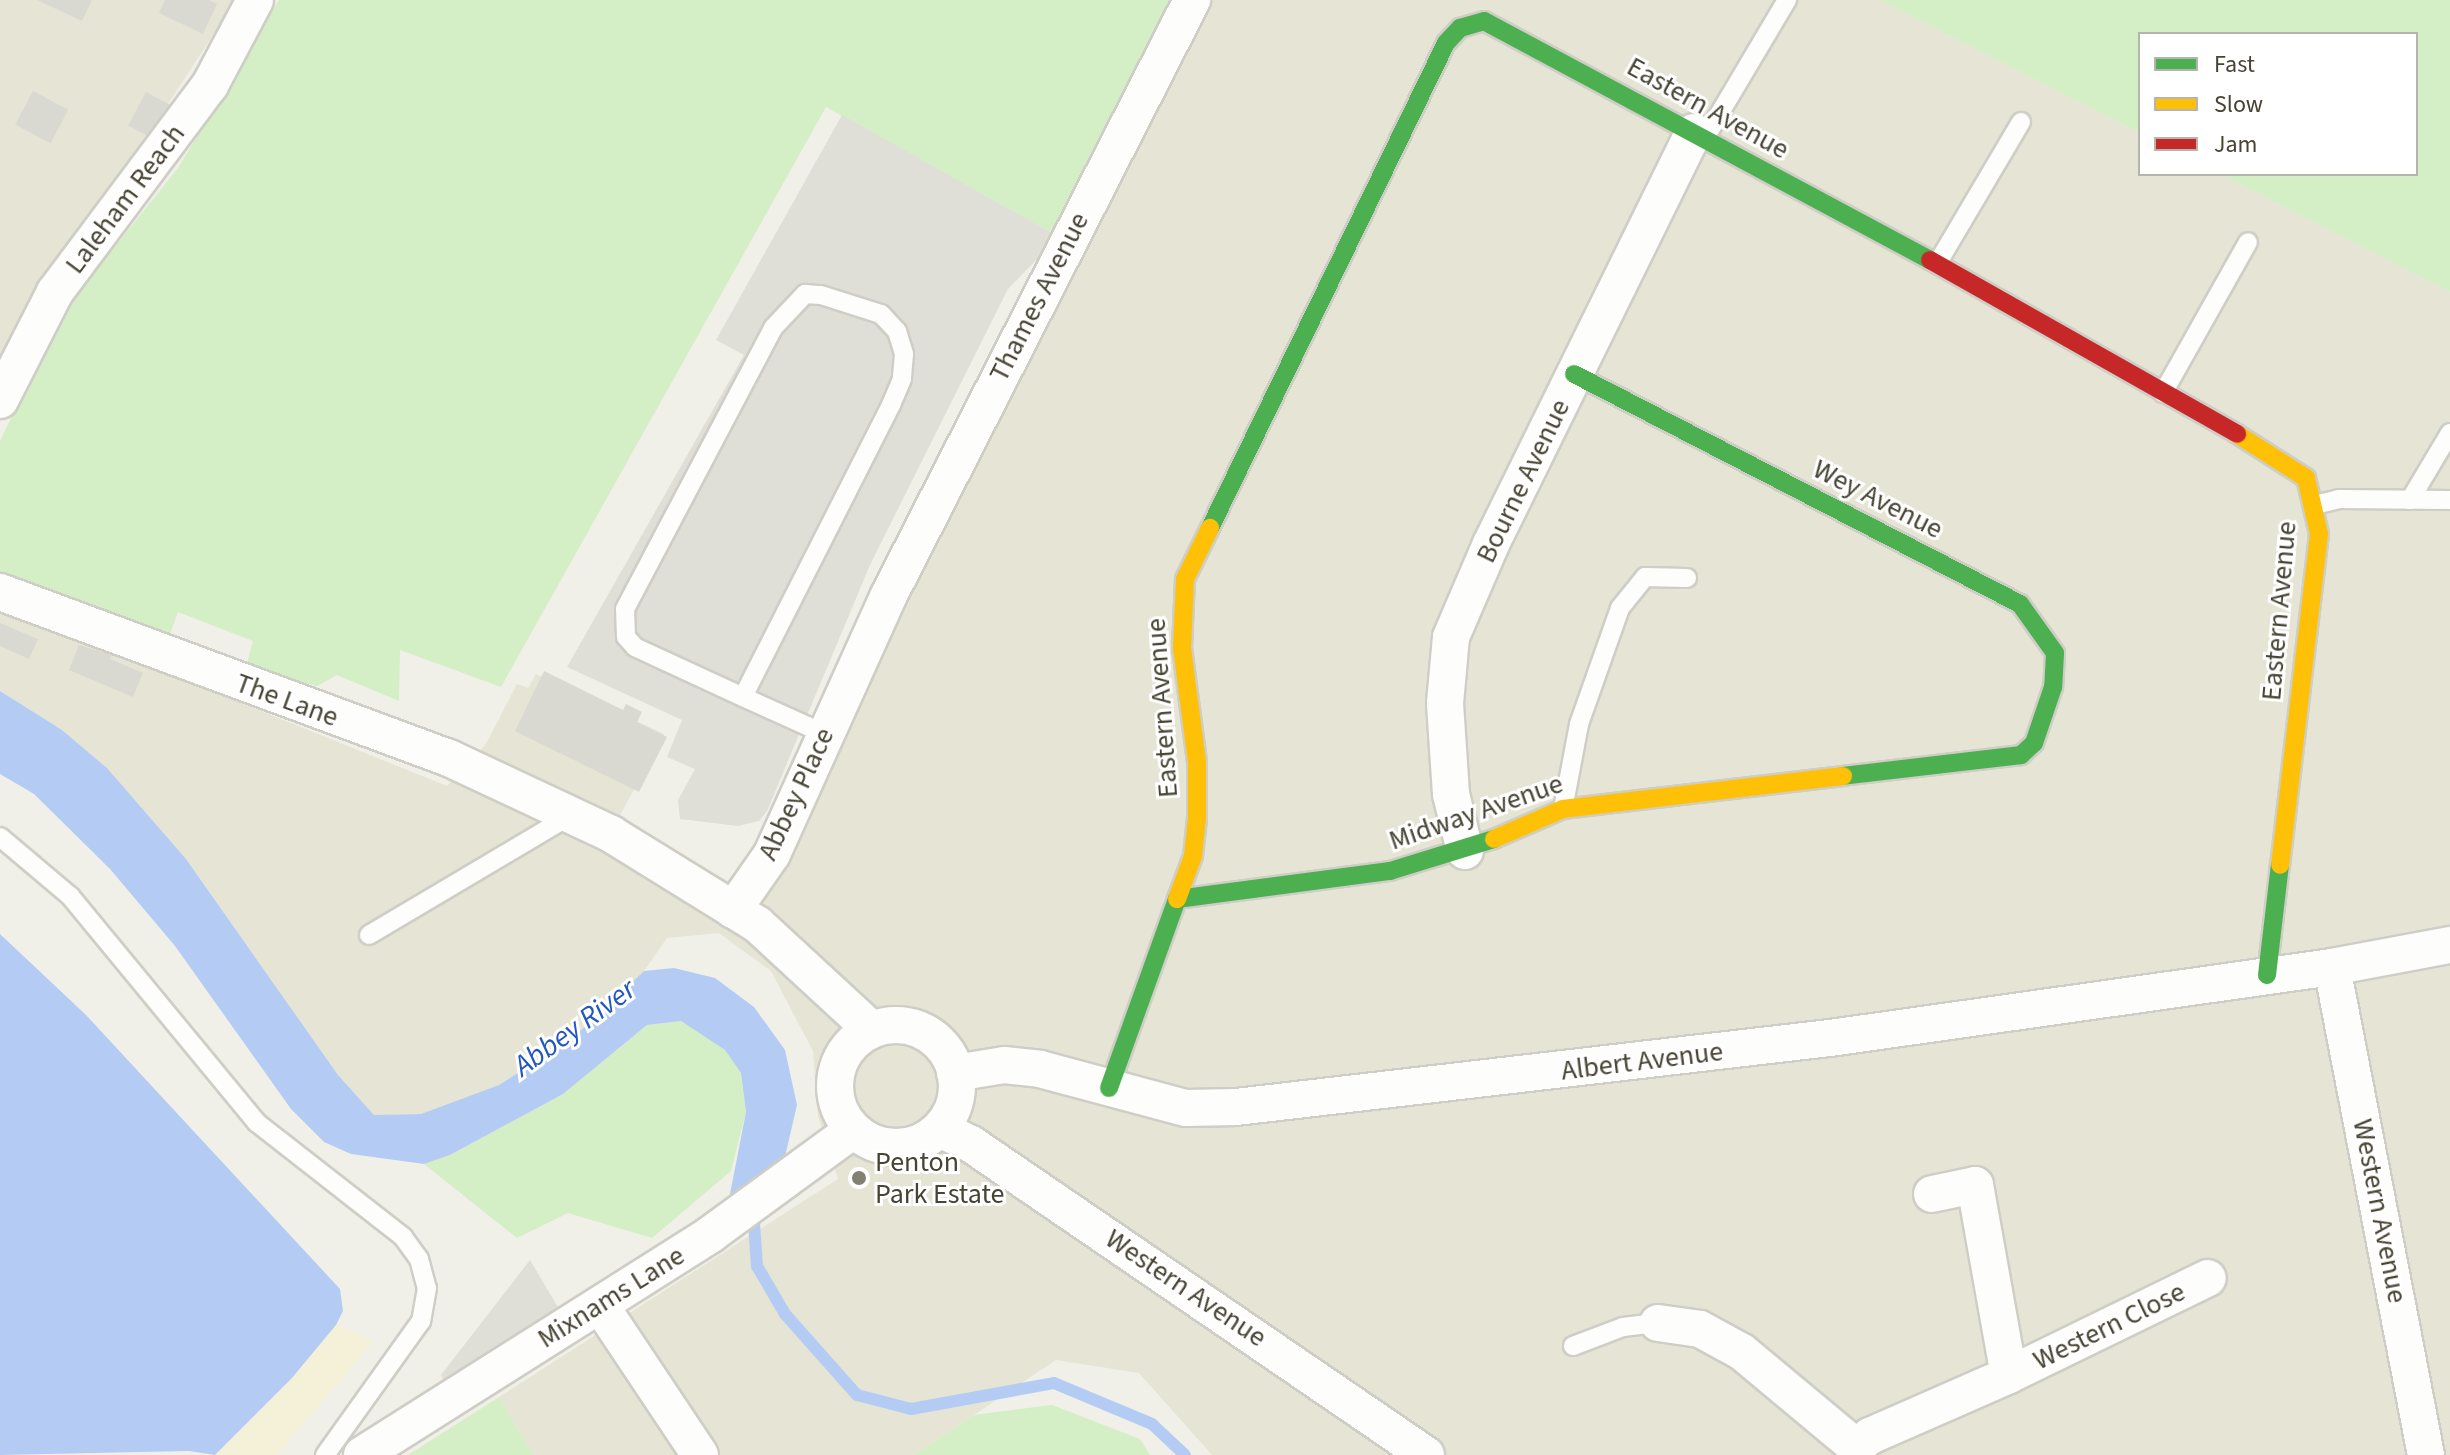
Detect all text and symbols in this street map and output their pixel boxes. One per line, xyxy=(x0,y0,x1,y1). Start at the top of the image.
legend xyxy=(2138,32,2418,176)
text: Fast xyxy=(2214,47,2255,82)
street label: Eastern Avenue xyxy=(1621,50,1795,166)
text: Slow xyxy=(2214,87,2263,122)
street label: Laleham Reach xyxy=(58,118,192,280)
text: Jam xyxy=(2214,127,2258,162)
street label: Thames Avenue xyxy=(982,207,1096,387)
street label: Bourne Avenue xyxy=(1469,394,1577,568)
street label: Wey Avenue xyxy=(1808,452,1948,546)
street label: Eastern Avenue xyxy=(2254,520,2304,702)
street label: Eastern Avenue xyxy=(1139,617,1185,799)
street label: The Lane xyxy=(231,666,343,734)
street label: Abbey Place xyxy=(751,723,841,865)
street label: Midway Avenue xyxy=(1385,767,1567,857)
water label: Abbey River xyxy=(507,972,643,1084)
street label: Albert Avenue xyxy=(1559,1034,1725,1088)
street label: Western Avenue xyxy=(2346,1116,2414,1306)
place label: Penton Park Estate xyxy=(875,1145,1004,1211)
marker: Penton Park Estate xyxy=(850,1169,868,1187)
street label: Western Avenue xyxy=(1099,1222,1273,1354)
street label: Mixnams Lane xyxy=(531,1239,691,1355)
street label: Western Close xyxy=(2028,1275,2190,1377)

